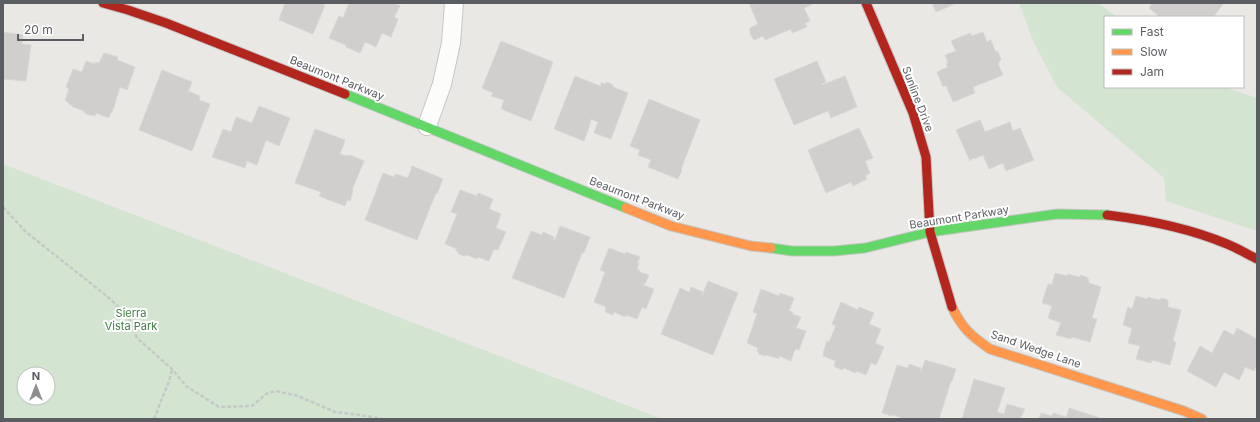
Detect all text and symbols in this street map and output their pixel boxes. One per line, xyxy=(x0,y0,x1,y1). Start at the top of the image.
scale bar xyxy=(18,16,83,42)
legend xyxy=(1104,16,1244,88)
text: 20 m xyxy=(24,22,53,37)
text: Fast xyxy=(1140,24,1164,39)
text: Slow xyxy=(1140,44,1168,59)
street label: Beaumont Parkway xyxy=(288,53,386,103)
street label: Sunline Drive xyxy=(899,64,937,134)
text: Jam xyxy=(1140,64,1164,79)
street label: Beaumont Parkway xyxy=(588,173,686,223)
street label: Beaumont Parkway xyxy=(908,202,1010,232)
park label: Sierra Vista Park xyxy=(105,306,157,333)
street label: Sand Wedge Lane xyxy=(989,327,1083,371)
north arrow xyxy=(16,366,56,406)
text: N xyxy=(32,369,40,383)

